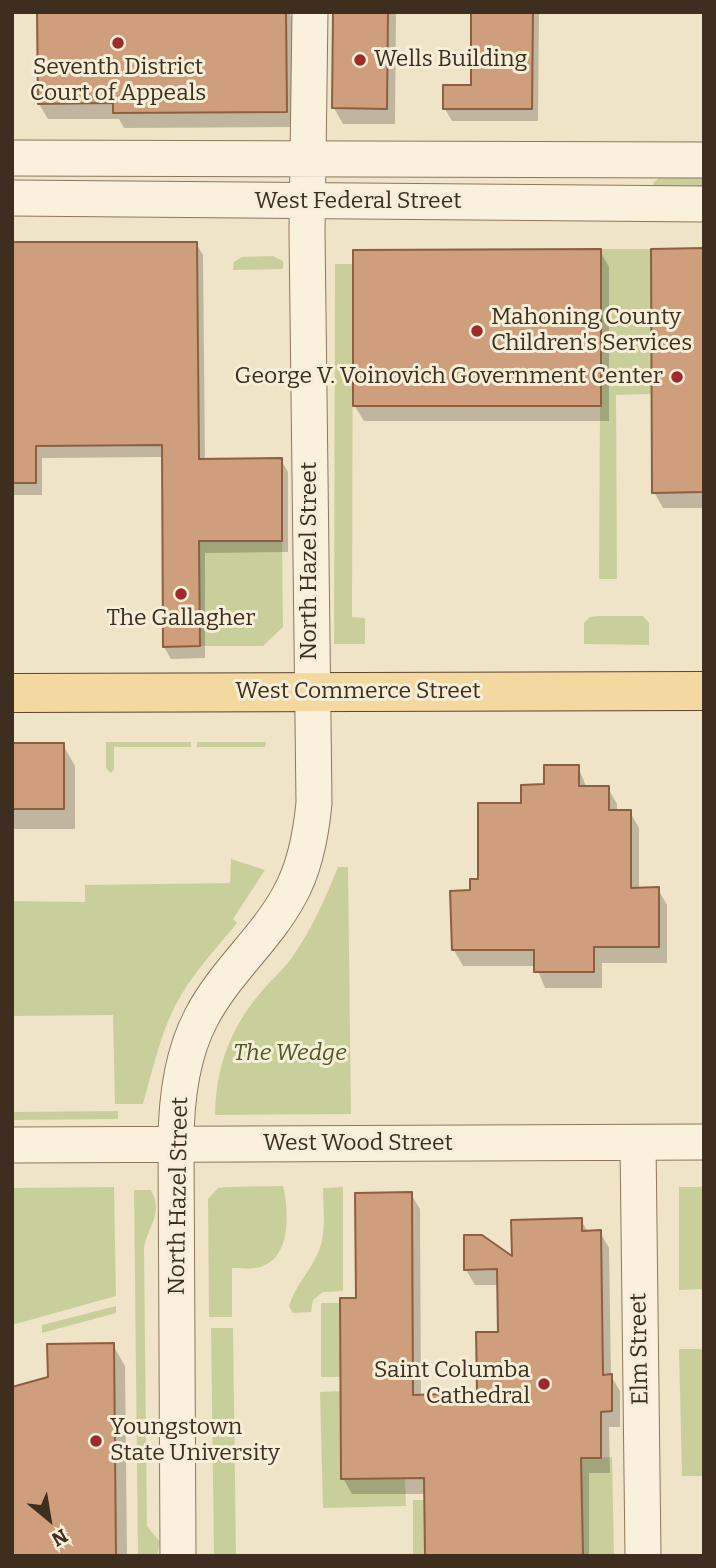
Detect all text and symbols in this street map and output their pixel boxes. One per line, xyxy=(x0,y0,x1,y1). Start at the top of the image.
marker: Seventh District Court of Appeals xyxy=(110,35,126,51)
place label: Wells Building xyxy=(374,46,527,74)
marker: Wells Building xyxy=(352,52,368,68)
place label: Seventh District Court of Appeals xyxy=(30,54,206,108)
street label: West Federal Street xyxy=(254,188,462,216)
place label: Mahoning County Children's Services xyxy=(491,304,692,358)
marker: Mahoning County Children's Services xyxy=(469,323,485,339)
place label: George V. Voinovich Government Center xyxy=(235,363,663,391)
marker: George V. Voinovich Government Center xyxy=(669,369,685,385)
street label: North Hazel Street xyxy=(296,462,324,660)
marker: The Gallagher xyxy=(173,586,189,602)
place label: The Gallagher xyxy=(106,605,256,633)
street label: West Commerce Street xyxy=(235,678,481,706)
park label: The Wedge xyxy=(233,1040,347,1068)
street label: North Hazel Street xyxy=(163,1097,195,1295)
street label: West Wood Street xyxy=(263,1130,453,1158)
street label: Elm Street xyxy=(625,1293,655,1405)
place label: Saint Columba Cathedral xyxy=(374,1357,530,1411)
marker: Saint Columba Cathedral xyxy=(536,1376,552,1392)
place label: Youngstown State University xyxy=(110,1414,280,1468)
marker: Youngstown State University xyxy=(88,1433,104,1449)
north arrow xyxy=(14,1484,84,1554)
text: N xyxy=(48,1524,72,1551)

